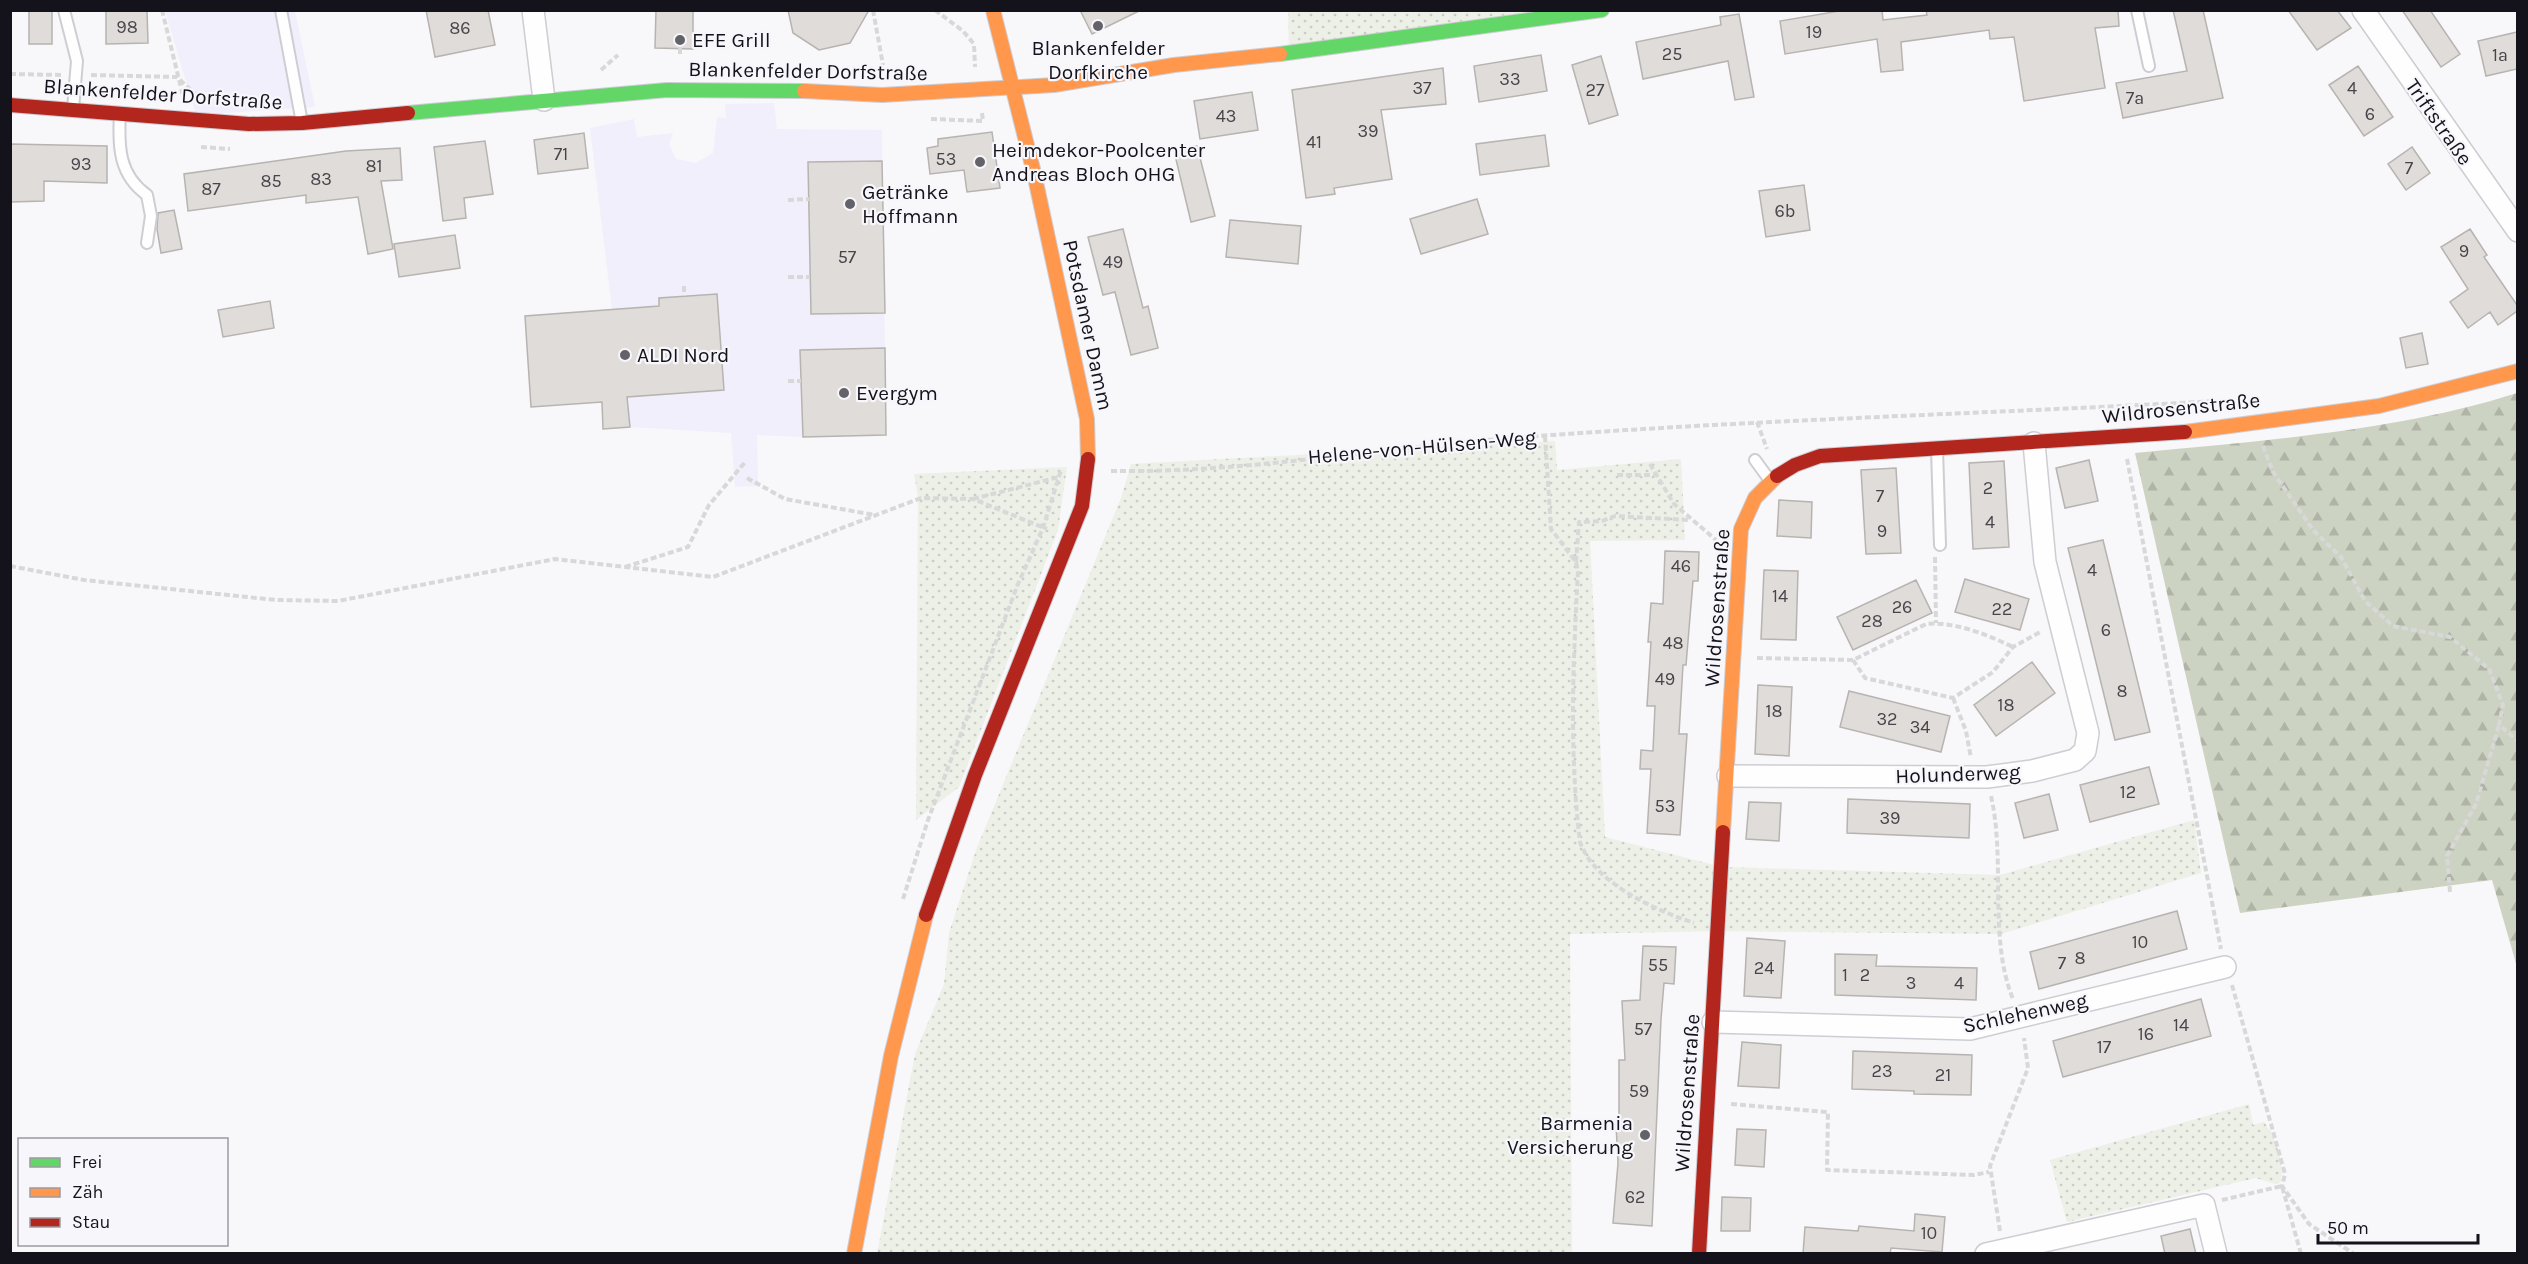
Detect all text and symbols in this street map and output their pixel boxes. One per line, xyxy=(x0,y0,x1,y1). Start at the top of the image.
house number: 98 xyxy=(116,16,138,38)
house number: 86 xyxy=(449,17,471,39)
marker: Blankenfelder Dorfkirche xyxy=(1091,19,1105,33)
house number: 19 xyxy=(1806,21,1822,43)
place label: EFE Grill xyxy=(692,28,771,52)
marker: EFE Grill xyxy=(673,33,687,47)
place label: Blankenfelder Dorfkirche xyxy=(1031,36,1165,84)
house number: 25 xyxy=(1662,43,1682,65)
house number: 1a xyxy=(2492,44,2508,66)
street label: Blankenfelder Dorfstraße xyxy=(688,57,928,85)
house number: 33 xyxy=(1499,68,1521,90)
street label: Blankenfelder Dorfstraße xyxy=(43,74,283,114)
street label: Triftstraße xyxy=(2401,74,2477,170)
house number: 37 xyxy=(1412,77,1432,99)
house number: 4 xyxy=(2347,77,2357,99)
house number: 27 xyxy=(1586,79,1605,101)
house number: 7a xyxy=(2126,87,2144,109)
house number: 6 xyxy=(2365,103,2375,125)
house number: 43 xyxy=(1216,105,1236,127)
house number: 39 xyxy=(1357,120,1379,142)
house number: 41 xyxy=(1306,131,1322,153)
place label: Heimdekor-Poolcenter Andreas Bloch OHG xyxy=(992,138,1206,186)
house number: 71 xyxy=(554,143,568,165)
house number: 53 xyxy=(936,148,956,170)
house number: 93 xyxy=(70,153,92,175)
house number: 81 xyxy=(365,155,383,177)
marker: Heimdekor-Poolcenter Andreas Bloch OHG xyxy=(973,155,987,169)
house number: 7 xyxy=(2405,157,2414,179)
house number: 83 xyxy=(310,168,332,190)
house number: 85 xyxy=(260,170,282,192)
house number: 87 xyxy=(201,178,221,200)
place label: Getränke Hoffmann xyxy=(862,180,958,228)
marker: Getränke Hoffmann xyxy=(843,197,857,211)
house number: 6b xyxy=(1775,200,1795,222)
street label: Potsdamer Damm xyxy=(1058,238,1118,412)
house number: 9 xyxy=(2459,240,2469,262)
house number: 57 xyxy=(838,246,857,268)
house number: 49 xyxy=(1103,251,1123,273)
place label: ALDI Nord xyxy=(637,343,729,367)
marker: ALDI Nord xyxy=(618,348,632,362)
place label: Evergym xyxy=(856,381,938,405)
marker: Evergym xyxy=(837,386,851,400)
street label: Wildrosenstraße xyxy=(2101,388,2261,428)
street label: Helene-von-Hülsen-Weg xyxy=(1307,425,1537,469)
house number: 2 xyxy=(1983,477,1993,499)
house number: 7 xyxy=(1876,485,1885,507)
house number: 4 xyxy=(1985,511,1995,533)
house number: 9 xyxy=(1877,520,1887,542)
street label: Wildrosenstraße xyxy=(1699,528,1735,688)
house number: 46 xyxy=(1671,555,1691,577)
house number: 4 xyxy=(2087,559,2097,581)
house number: 14 xyxy=(1772,585,1788,607)
house number: 26 xyxy=(1892,596,1912,618)
house number: 22 xyxy=(1992,598,2012,620)
house number: 28 xyxy=(1861,610,1883,632)
house number: 6 xyxy=(2101,619,2111,641)
house number: 48 xyxy=(1662,632,1684,654)
house number: 49 xyxy=(1655,668,1675,690)
house number: 8 xyxy=(2116,680,2128,702)
house number: 18 xyxy=(1997,694,2015,716)
house number: 18 xyxy=(1765,700,1783,722)
house number: 32 xyxy=(1876,708,1898,730)
house number: 34 xyxy=(1910,716,1930,738)
street label: Holunderweg xyxy=(1895,760,2021,788)
house number: 12 xyxy=(2120,781,2136,803)
house number: 53 xyxy=(1655,795,1675,817)
house number: 39 xyxy=(1879,807,1901,829)
house number: 10 xyxy=(2132,931,2148,953)
house number: 8 xyxy=(2074,947,2086,969)
house number: 7 xyxy=(2058,952,2067,974)
house number: 55 xyxy=(1648,954,1668,976)
house number: 24 xyxy=(1754,957,1774,979)
house number: 1 xyxy=(1842,964,1848,986)
house number: 2 xyxy=(1860,964,1870,986)
house number: 3 xyxy=(1906,972,1916,994)
house number: 4 xyxy=(1954,972,1964,994)
street label: Schlehenweg xyxy=(1960,988,2090,1038)
street label: Wildrosenstraße xyxy=(1669,1013,1705,1173)
house number: 14 xyxy=(2173,1014,2189,1036)
house number: 57 xyxy=(1634,1018,1653,1040)
house number: 16 xyxy=(2138,1023,2154,1045)
house number: 17 xyxy=(2097,1036,2112,1058)
house number: 23 xyxy=(1871,1060,1893,1082)
house number: 21 xyxy=(1935,1064,1951,1086)
house number: 59 xyxy=(1629,1080,1649,1102)
place label: Barmenia Versicherung xyxy=(1507,1111,1633,1159)
marker: Barmenia Versicherung xyxy=(1638,1128,1652,1142)
legend xyxy=(18,1138,228,1246)
text: Frei xyxy=(72,1151,103,1173)
text: Zäh xyxy=(72,1181,103,1203)
house number: 62 xyxy=(1625,1186,1645,1208)
scale bar xyxy=(2318,1207,2478,1245)
text: Stau xyxy=(72,1211,110,1233)
text: 50 m xyxy=(2327,1217,2369,1239)
house number: 10 xyxy=(1921,1222,1937,1244)

